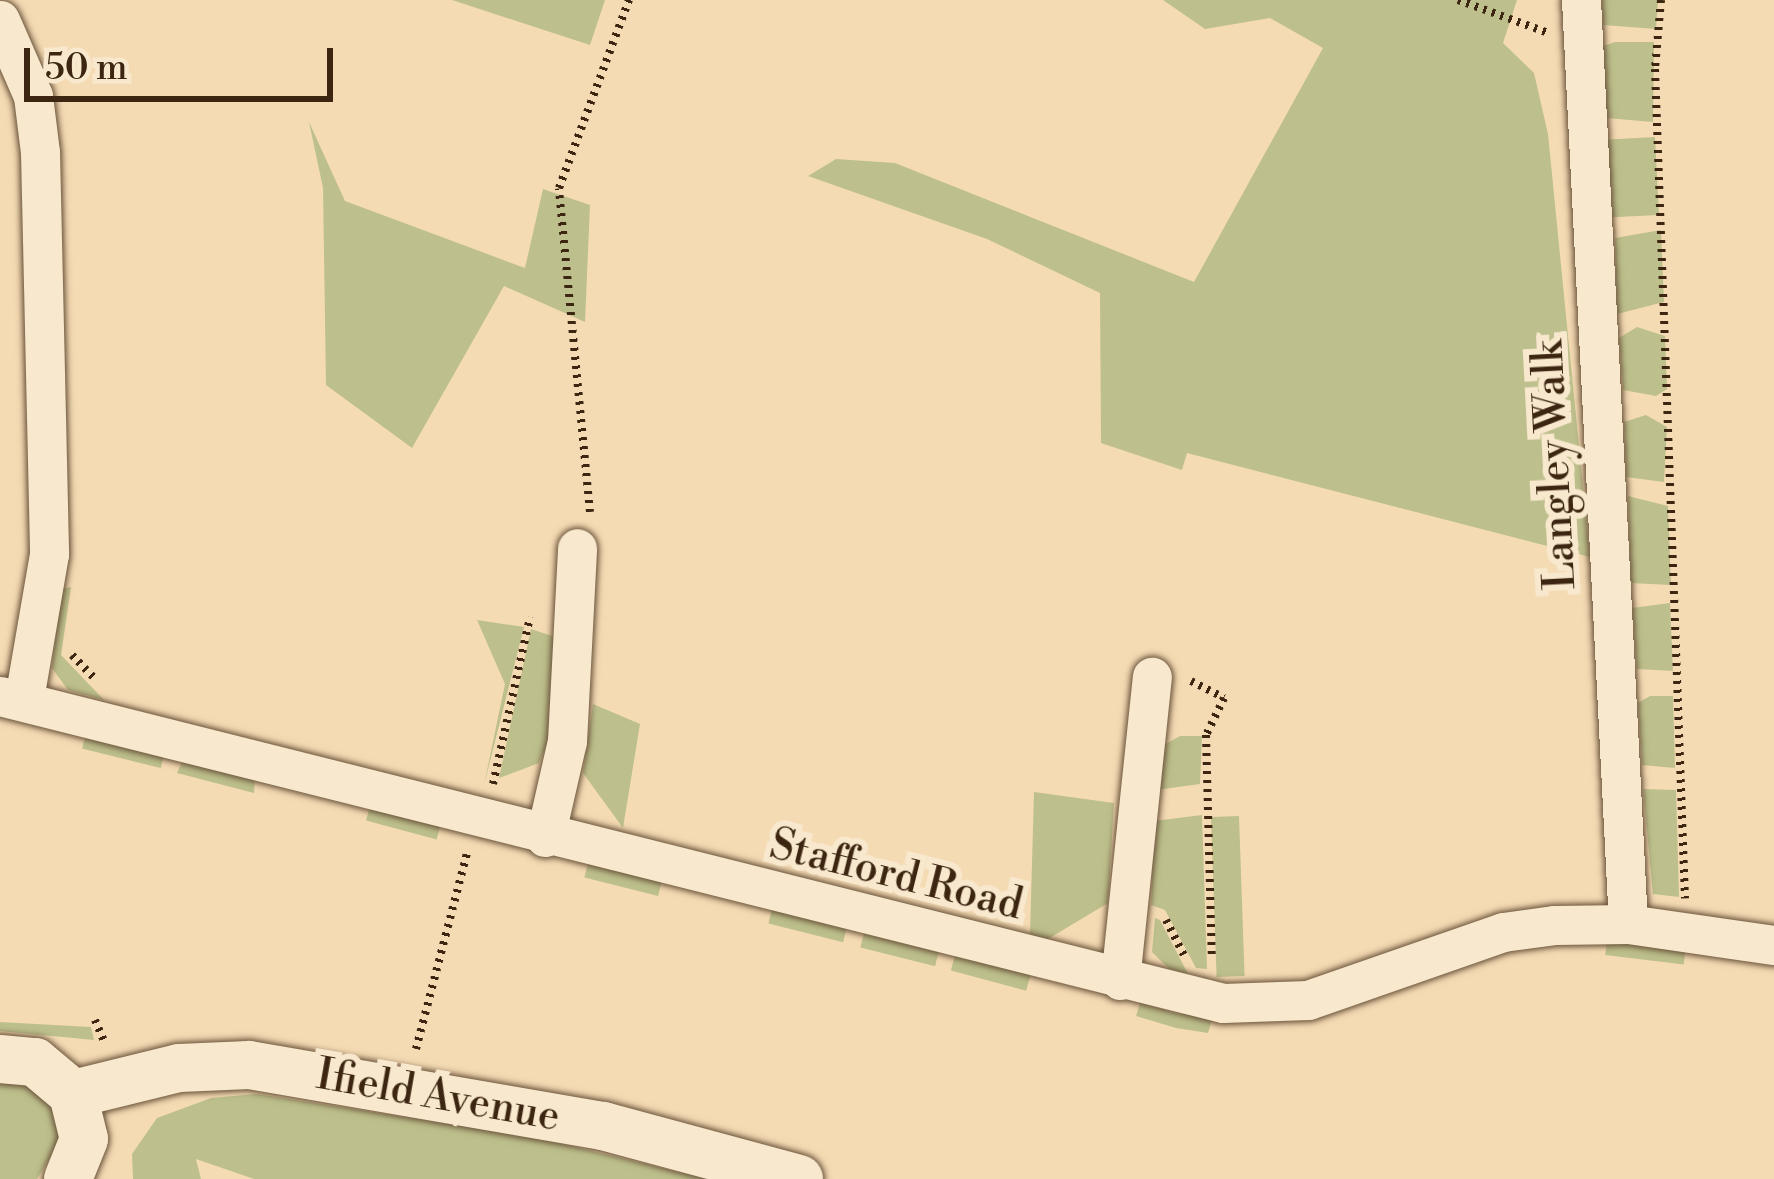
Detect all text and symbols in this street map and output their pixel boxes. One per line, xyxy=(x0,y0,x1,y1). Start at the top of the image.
scale bar xyxy=(30,24,339,98)
text: 50 m xyxy=(45,46,128,91)
street label: Langley Walk xyxy=(1524,339,1588,591)
street label: Stafford Road xyxy=(764,820,1028,932)
street label: Ifield Avenue xyxy=(312,1051,564,1143)

